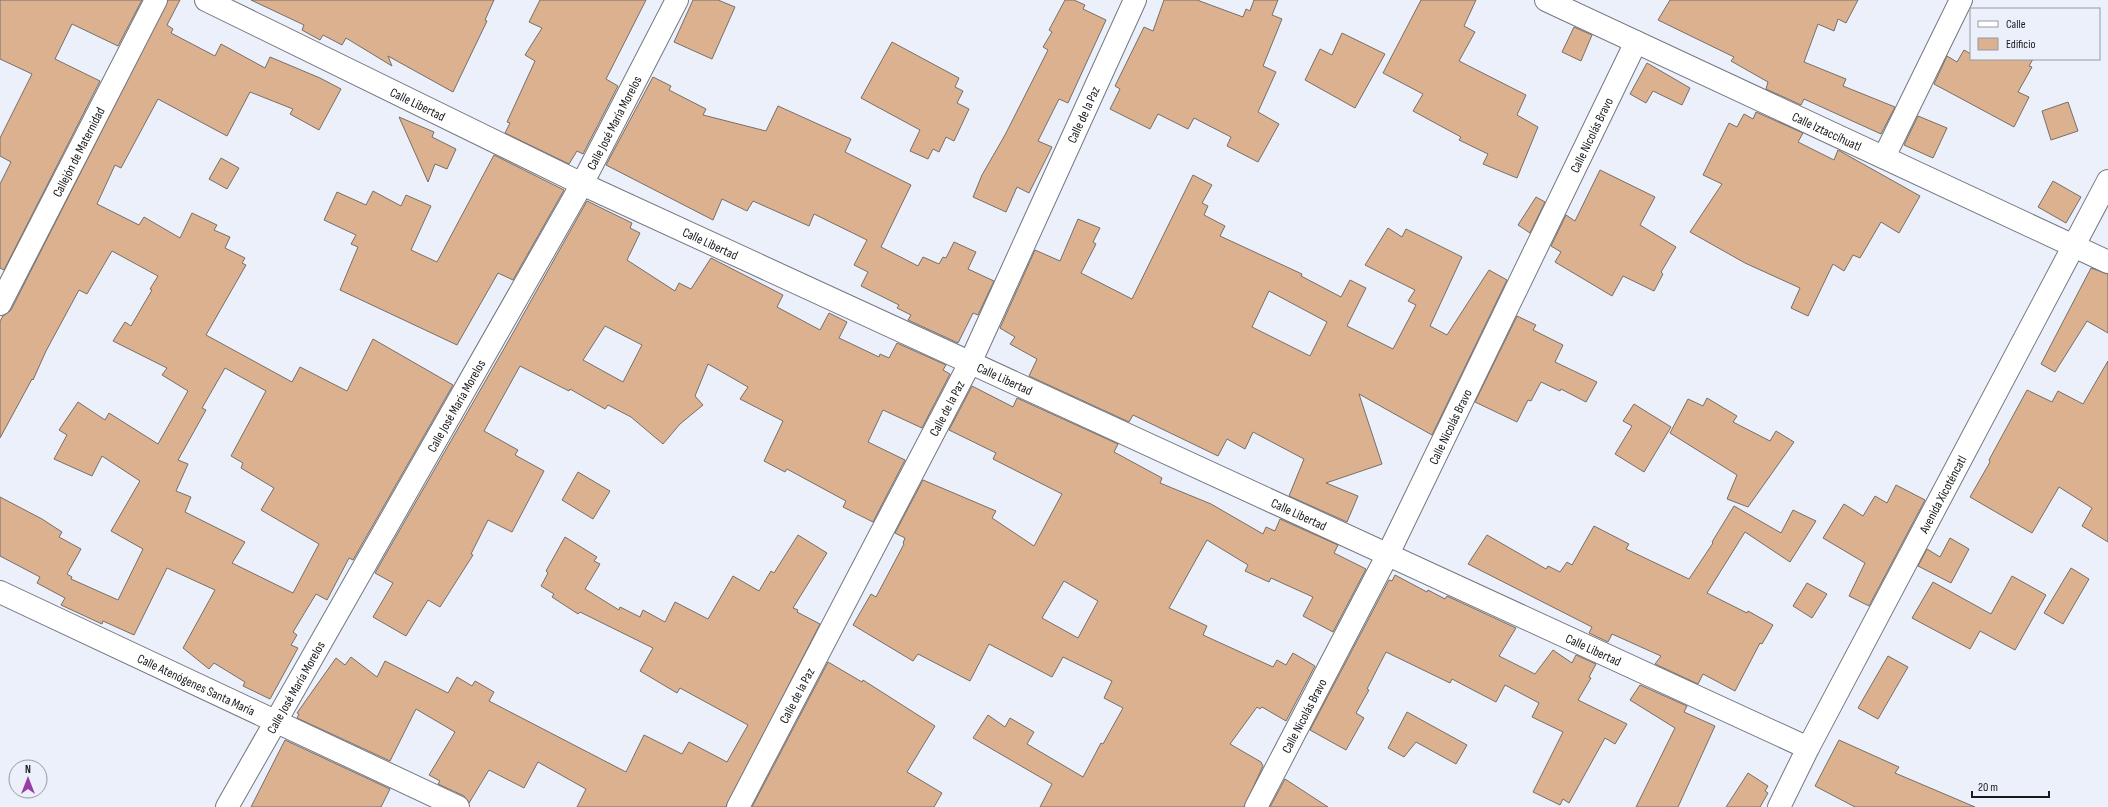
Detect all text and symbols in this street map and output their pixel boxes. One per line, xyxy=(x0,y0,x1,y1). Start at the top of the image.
legend xyxy=(1970,8,2100,60)
text: Calle xyxy=(2006,17,2026,32)
text: Edificio xyxy=(2006,37,2035,52)
street label: Calle José María Morelos xyxy=(584,73,646,173)
street label: Calle Libertad xyxy=(387,84,448,125)
street label: Calle de la Paz xyxy=(1064,84,1104,146)
street label: Calle Nicolás Bravo xyxy=(1567,95,1617,176)
street label: Callejón de Maternidad xyxy=(49,105,109,200)
street label: Calle Iztaccíhuatl xyxy=(1789,109,1864,155)
street label: Calle Libertad xyxy=(680,224,740,264)
street label: Calle José María Morelos xyxy=(424,357,489,455)
street label: Calle Libertad xyxy=(974,360,1035,399)
street label: Calle de la Paz xyxy=(926,378,969,439)
street label: Calle Nicolás Bravo xyxy=(1426,387,1476,467)
street label: Avenida Xicoténcatl xyxy=(1916,453,1970,537)
street label: Calle Libertad xyxy=(1268,495,1329,534)
street label: Calle Libertad xyxy=(1563,631,1623,670)
street label: Calle José María Morelos xyxy=(264,638,329,737)
street label: Calle Atenógenes Santa María xyxy=(135,651,257,720)
street label: Calle de la Paz xyxy=(776,665,818,726)
street label: Calle Nicolás Bravo xyxy=(1279,676,1331,756)
north arrow xyxy=(8,759,48,799)
text: N xyxy=(25,763,31,776)
scale bar xyxy=(1972,773,2049,799)
text: 20 m xyxy=(1978,780,1998,795)

